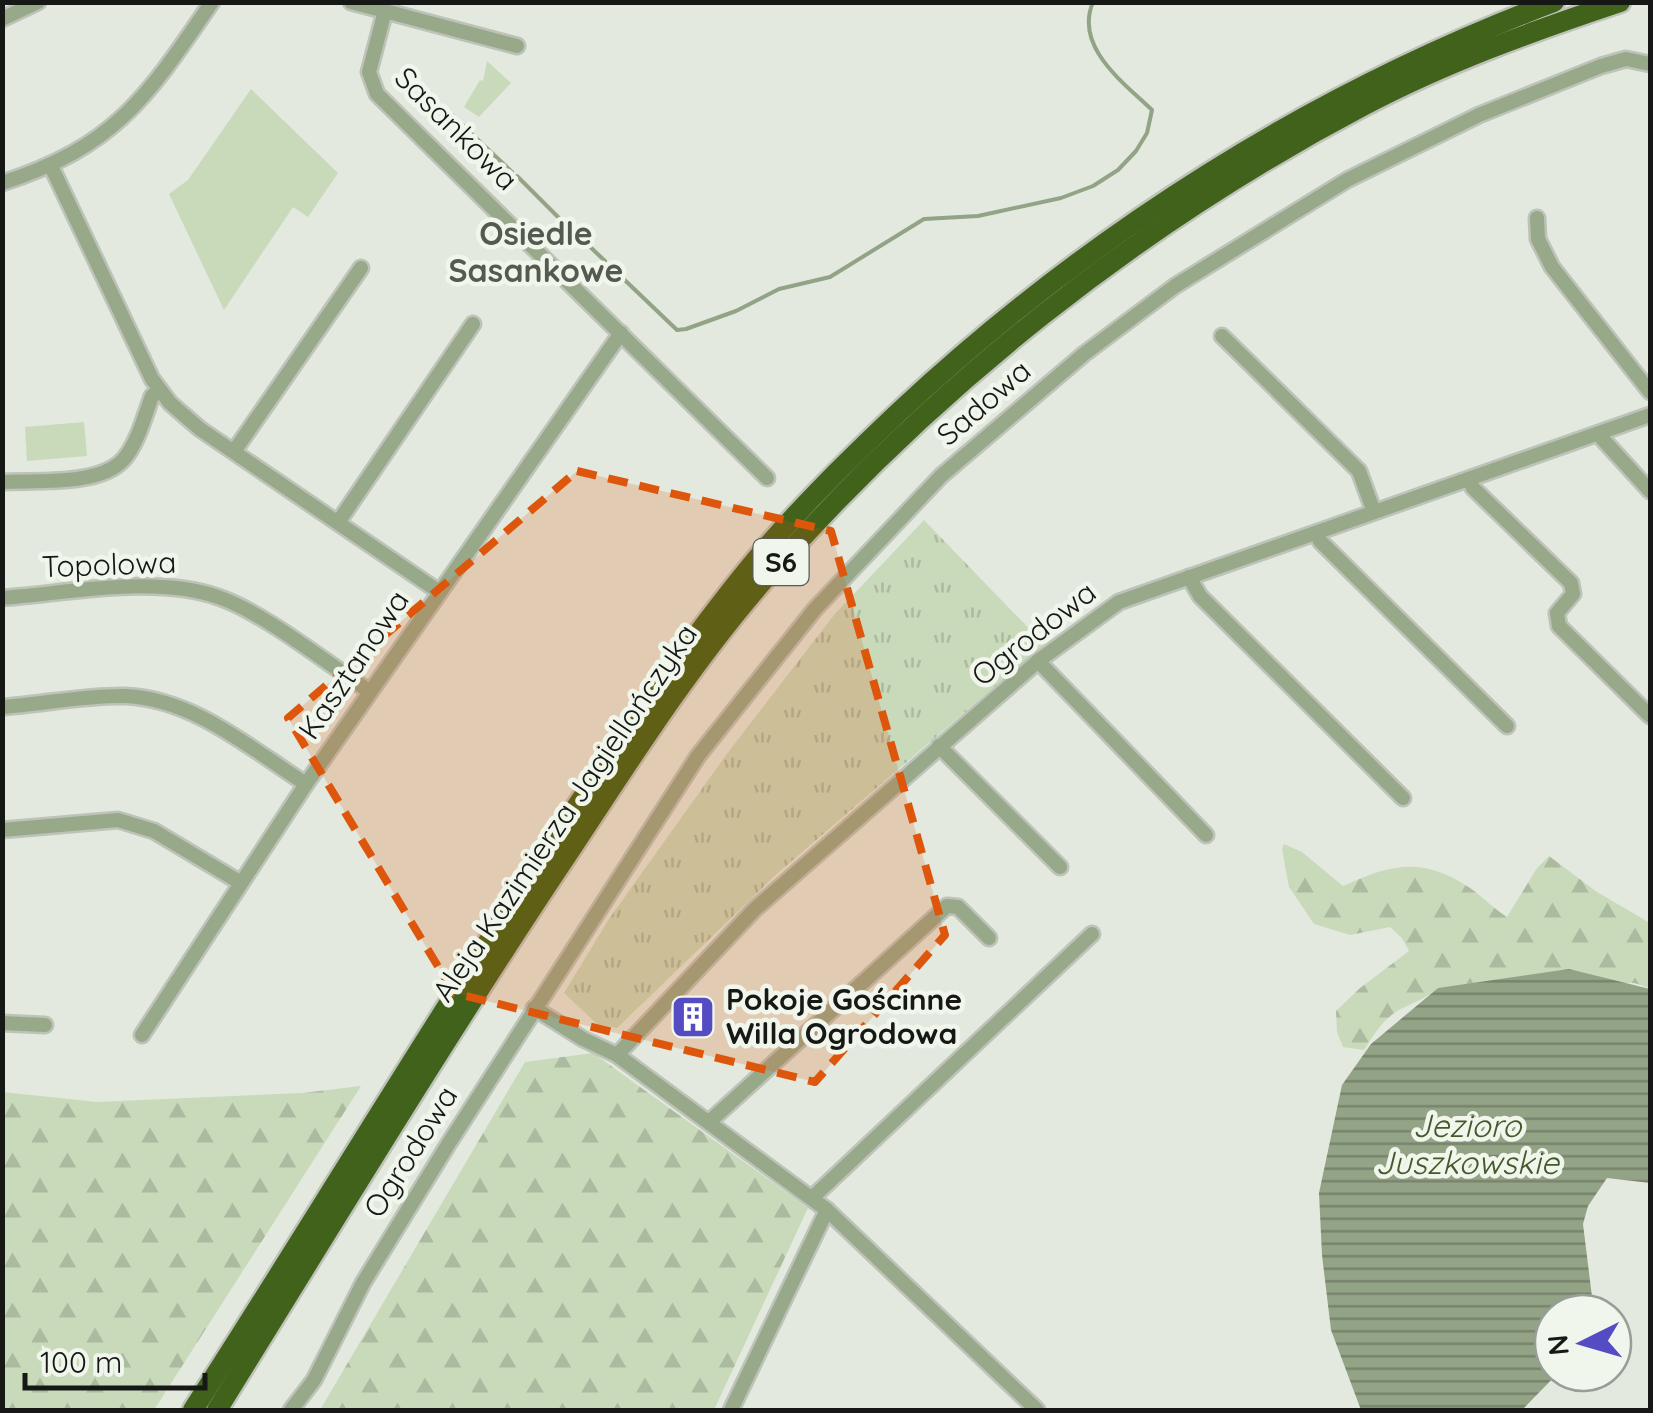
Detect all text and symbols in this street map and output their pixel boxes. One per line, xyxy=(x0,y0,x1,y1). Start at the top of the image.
street label: Sasankowa xyxy=(387,59,526,198)
district label: Osiedle Sasankowe xyxy=(449,213,623,290)
street label: Sadowa xyxy=(929,351,1038,453)
road number: S6 xyxy=(754,539,808,585)
street label: Topolowa xyxy=(41,543,177,585)
street label: Ogrodowa xyxy=(963,573,1103,694)
street label: Kasztanowa xyxy=(289,583,417,746)
street label: Aleja Kazimierza Jagiellończyka xyxy=(423,616,705,1008)
place label: Pokoje Gościnne Willa Ogrodowa xyxy=(726,980,962,1052)
building icon: Pokoje Gościnne Willa Ogrodowa xyxy=(670,994,716,1040)
street label: Ogrodowa xyxy=(355,1079,465,1224)
water label: Jezioro Juszkowskie xyxy=(1375,1105,1561,1182)
north arrow xyxy=(1533,1293,1633,1393)
scale bar xyxy=(25,1328,205,1390)
text: N xyxy=(1539,1333,1576,1357)
text: 100 m xyxy=(40,1343,122,1381)

